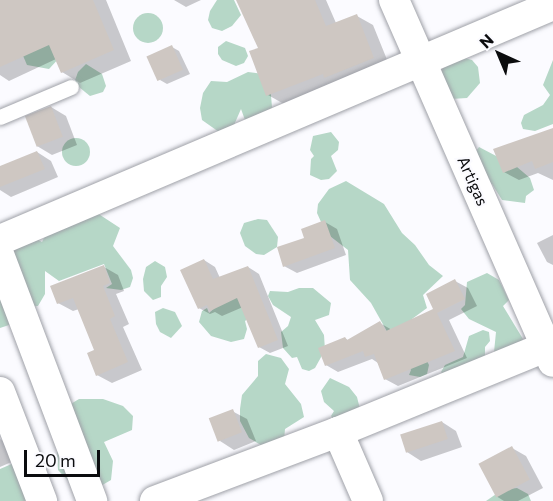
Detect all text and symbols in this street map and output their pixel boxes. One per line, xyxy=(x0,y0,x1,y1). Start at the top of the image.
north arrow xyxy=(469,24,529,84)
text: N xyxy=(475,30,497,52)
street label: Artigas xyxy=(454,153,492,209)
scale bar xyxy=(27,438,104,476)
text: 20 m xyxy=(35,449,76,471)

